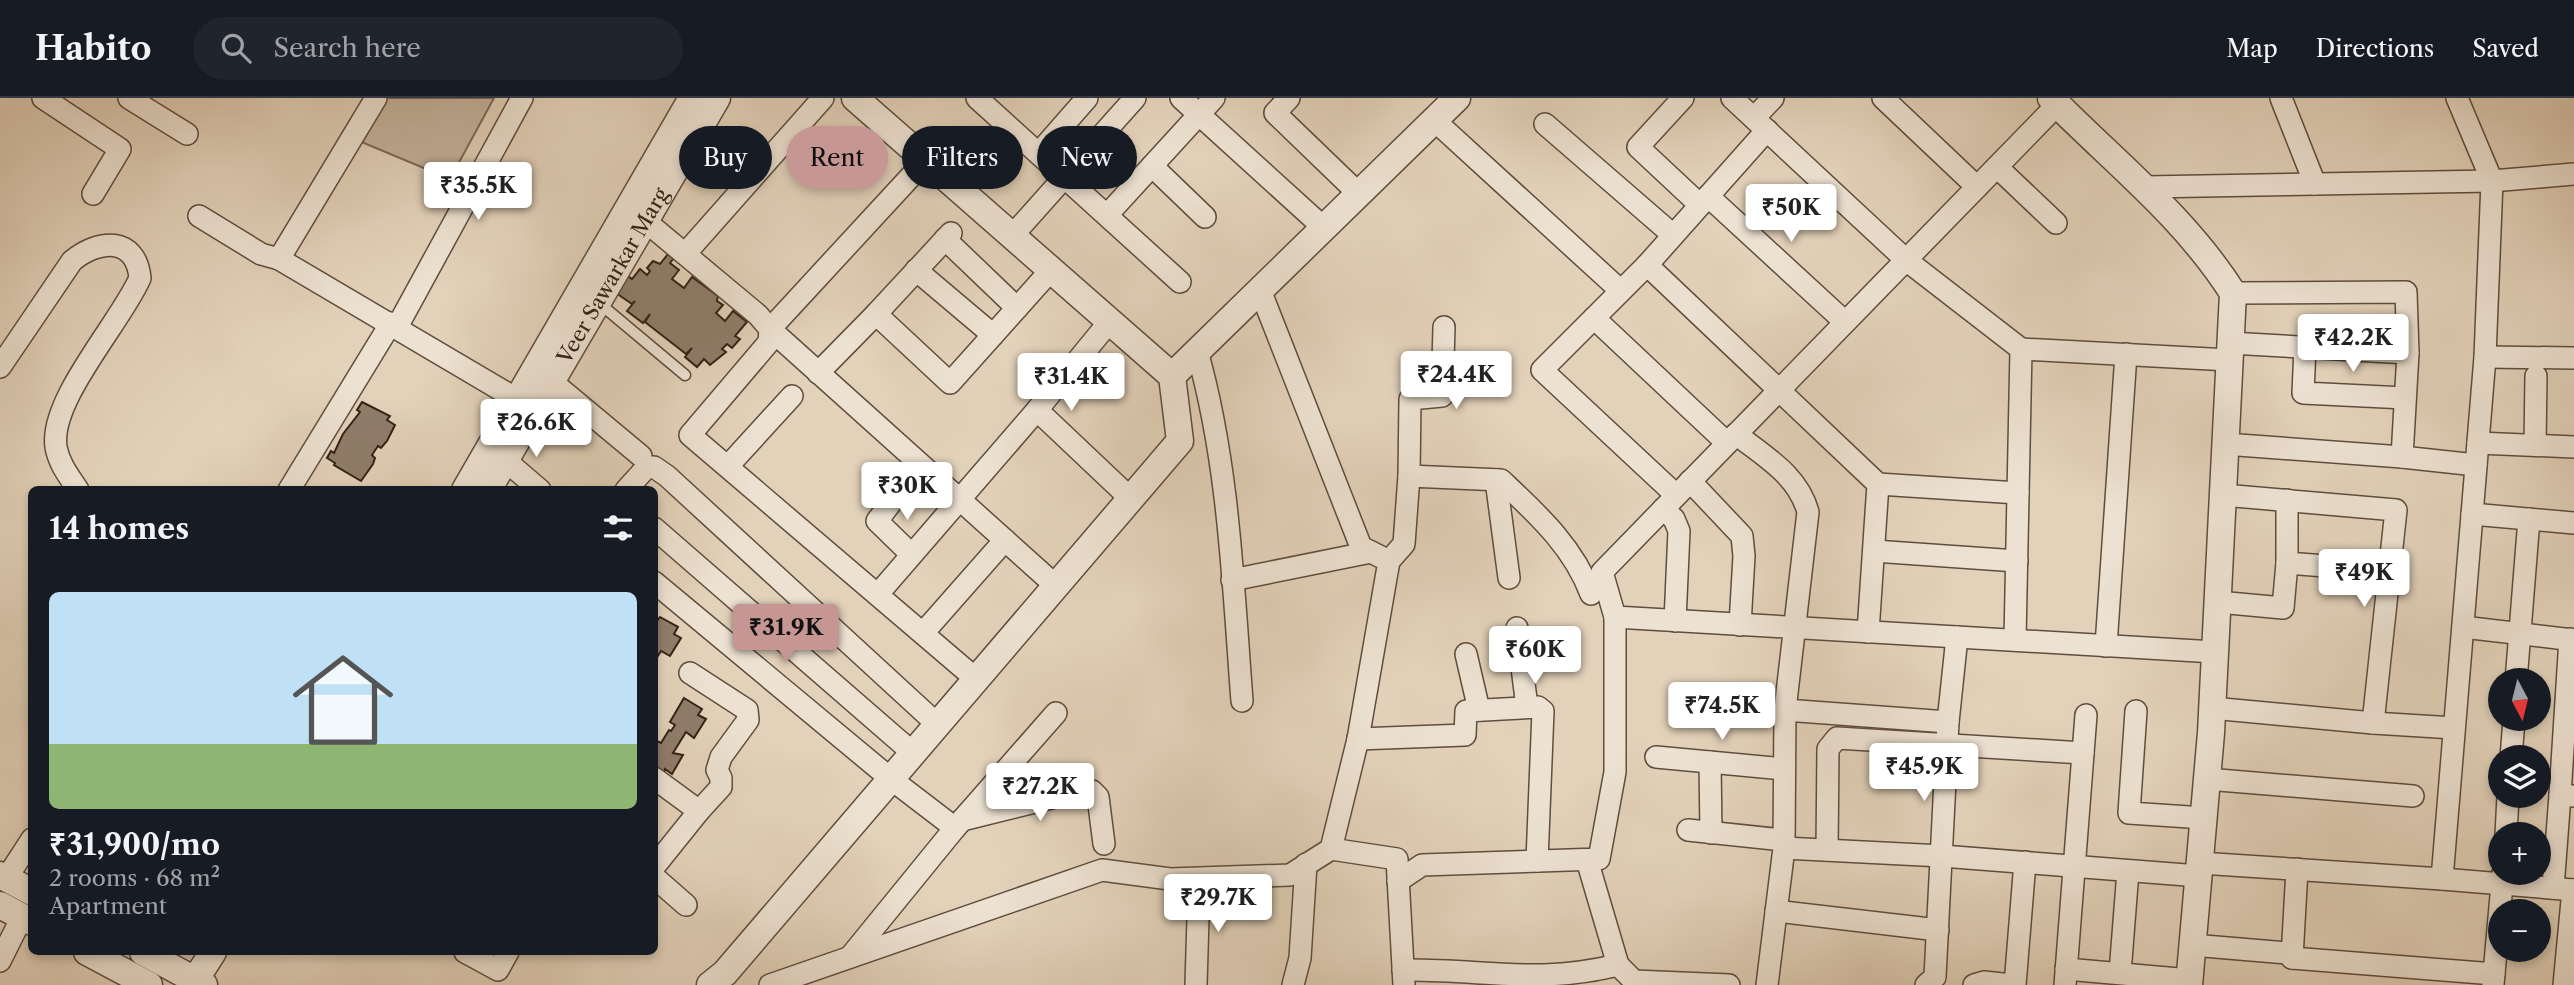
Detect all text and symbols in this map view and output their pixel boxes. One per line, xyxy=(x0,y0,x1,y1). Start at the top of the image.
search box xyxy=(193,17,683,80)
text: Habito xyxy=(35,28,151,69)
icon: search xyxy=(217,29,255,67)
text: Search here xyxy=(273,32,421,64)
text: Map xyxy=(2226,34,2278,63)
text: Directions xyxy=(2316,34,2434,63)
text: Saved xyxy=(2472,34,2539,63)
chip: Buy xyxy=(679,126,772,189)
chip: Rent xyxy=(786,126,888,189)
chip: Filters xyxy=(902,126,1023,189)
chip: New xyxy=(1037,126,1137,189)
pin: ₹35.5K xyxy=(421,162,535,222)
text: ₹35.5K xyxy=(440,171,516,199)
street label: Veer Sawarkar Marg xyxy=(551,182,674,369)
pin: ₹50K xyxy=(1750,184,1832,244)
text: ₹50K xyxy=(1762,193,1820,221)
pin: ₹42.2K xyxy=(2296,314,2410,374)
text: ₹42.2K xyxy=(2314,323,2392,351)
pin: ₹24.4K xyxy=(1399,352,1513,411)
pin: ₹31.4K xyxy=(1014,354,1128,413)
text: ₹24.4K xyxy=(1417,360,1495,388)
text: ₹31.4K xyxy=(1034,362,1108,390)
pin: ₹26.6K xyxy=(479,400,593,459)
text: ₹26.6K xyxy=(497,408,575,436)
pin: ₹30K xyxy=(866,462,948,522)
text: ₹30K xyxy=(877,471,937,499)
icon: filters xyxy=(599,509,637,547)
text: 14 homes xyxy=(49,510,189,547)
pin: ₹49K xyxy=(2323,550,2405,609)
text: ₹49K xyxy=(2335,558,2393,586)
pin: ₹31.9K xyxy=(729,604,843,664)
text: ₹31.9K xyxy=(749,613,823,641)
pin: ₹60K xyxy=(1494,626,1576,686)
text: ₹60K xyxy=(1505,635,1565,663)
icon: home xyxy=(280,637,406,763)
north arrow xyxy=(2488,668,2552,732)
map controls xyxy=(2488,668,2551,962)
pin: ₹74.5K xyxy=(1665,682,1779,742)
text: ₹74.5K xyxy=(1684,691,1760,719)
pin: ₹45.9K xyxy=(1867,744,1981,803)
button: layers xyxy=(2488,745,2551,808)
text: ₹45.9K xyxy=(1885,752,1963,780)
pin: ₹27.2K xyxy=(983,764,1097,823)
text: ₹27.2K xyxy=(1002,772,1078,800)
button: + xyxy=(2488,822,2551,885)
text: ₹31,900/mo xyxy=(49,826,220,863)
text: 2 rooms · 68 m² xyxy=(49,864,220,892)
pin: ₹29.7K xyxy=(1161,874,1275,934)
text: ₹29.7K xyxy=(1180,883,1256,911)
text: Apartment xyxy=(49,892,167,920)
button: − xyxy=(2488,899,2551,962)

